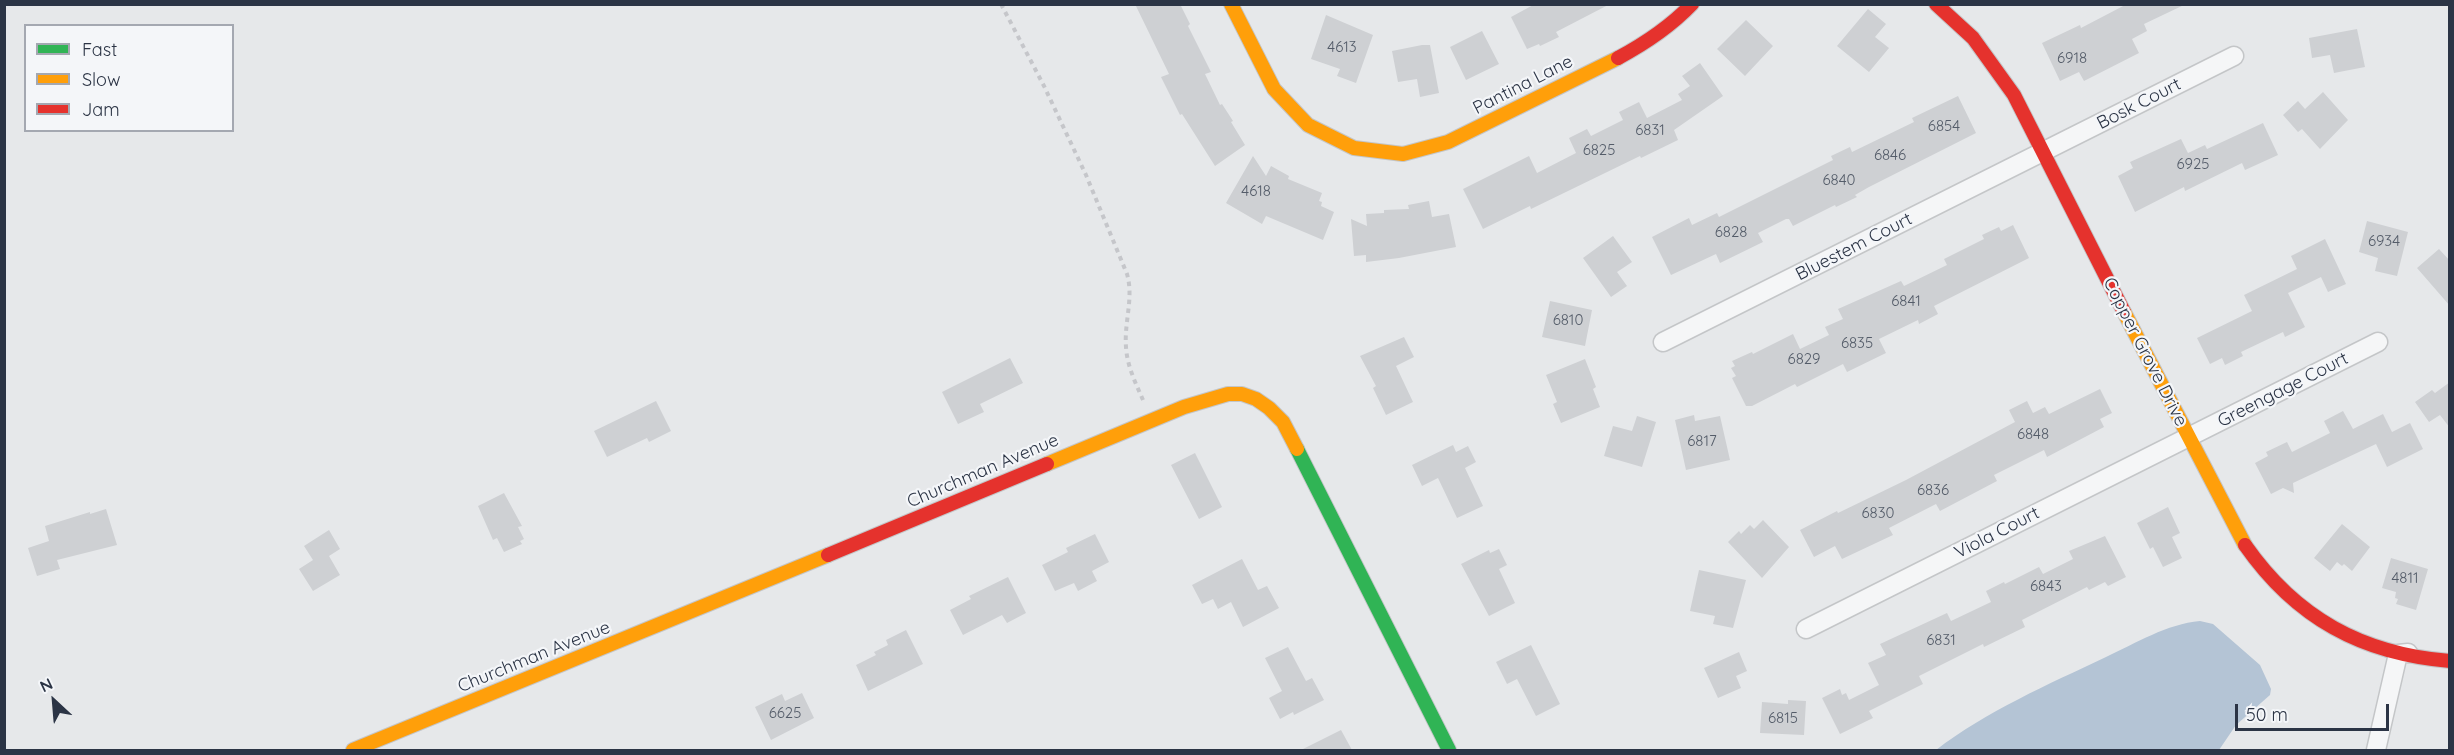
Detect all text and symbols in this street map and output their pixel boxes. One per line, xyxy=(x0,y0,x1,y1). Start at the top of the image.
legend xyxy=(24,24,234,132)
text: Fast xyxy=(82,38,117,61)
house number: 4613 xyxy=(1327,38,1357,56)
house number: 6918 xyxy=(2057,49,2087,67)
street label: Pantina Lane xyxy=(1469,51,1577,119)
text: Slow xyxy=(82,68,120,91)
street label: Bosk Court xyxy=(2093,74,2185,134)
text: Jam xyxy=(82,98,120,121)
house number: 6854 xyxy=(1928,117,1960,135)
house number: 6831 xyxy=(1635,121,1665,139)
house number: 6825 xyxy=(1583,141,1615,159)
house number: 6846 xyxy=(1874,146,1906,164)
house number: 6925 xyxy=(2177,155,2209,173)
house number: 6840 xyxy=(1823,171,1855,189)
house number: 4618 xyxy=(1241,182,1271,200)
street label: Bluestem Court xyxy=(1792,208,1916,286)
house number: 6828 xyxy=(1715,223,1747,241)
house number: 6934 xyxy=(2368,232,2400,250)
street label: Copper Grove Drive xyxy=(2098,274,2192,430)
house number: 6841 xyxy=(1891,292,1921,310)
house number: 6810 xyxy=(1553,311,1583,329)
house number: 6835 xyxy=(1841,334,1873,352)
street label: Greengage Court xyxy=(2214,348,2352,432)
house number: 6829 xyxy=(1788,350,1820,368)
house number: 6848 xyxy=(2017,425,2049,443)
street label: Churchman Avenue xyxy=(904,429,1062,513)
house number: 6817 xyxy=(1687,432,1717,450)
house number: 6836 xyxy=(1917,481,1949,499)
street label: Viola Court xyxy=(1951,502,2043,564)
house number: 6830 xyxy=(1862,504,1894,522)
house number: 4811 xyxy=(2391,569,2419,587)
house number: 6843 xyxy=(2030,577,2062,595)
street label: Churchman Avenue xyxy=(455,617,613,697)
house number: 6831 xyxy=(1926,631,1956,649)
north arrow xyxy=(24,671,84,731)
text: N xyxy=(36,673,56,696)
scale bar xyxy=(2238,692,2392,730)
text: 50 m xyxy=(2246,703,2288,726)
house number: 6625 xyxy=(769,704,801,722)
house number: 6815 xyxy=(1768,709,1798,727)

